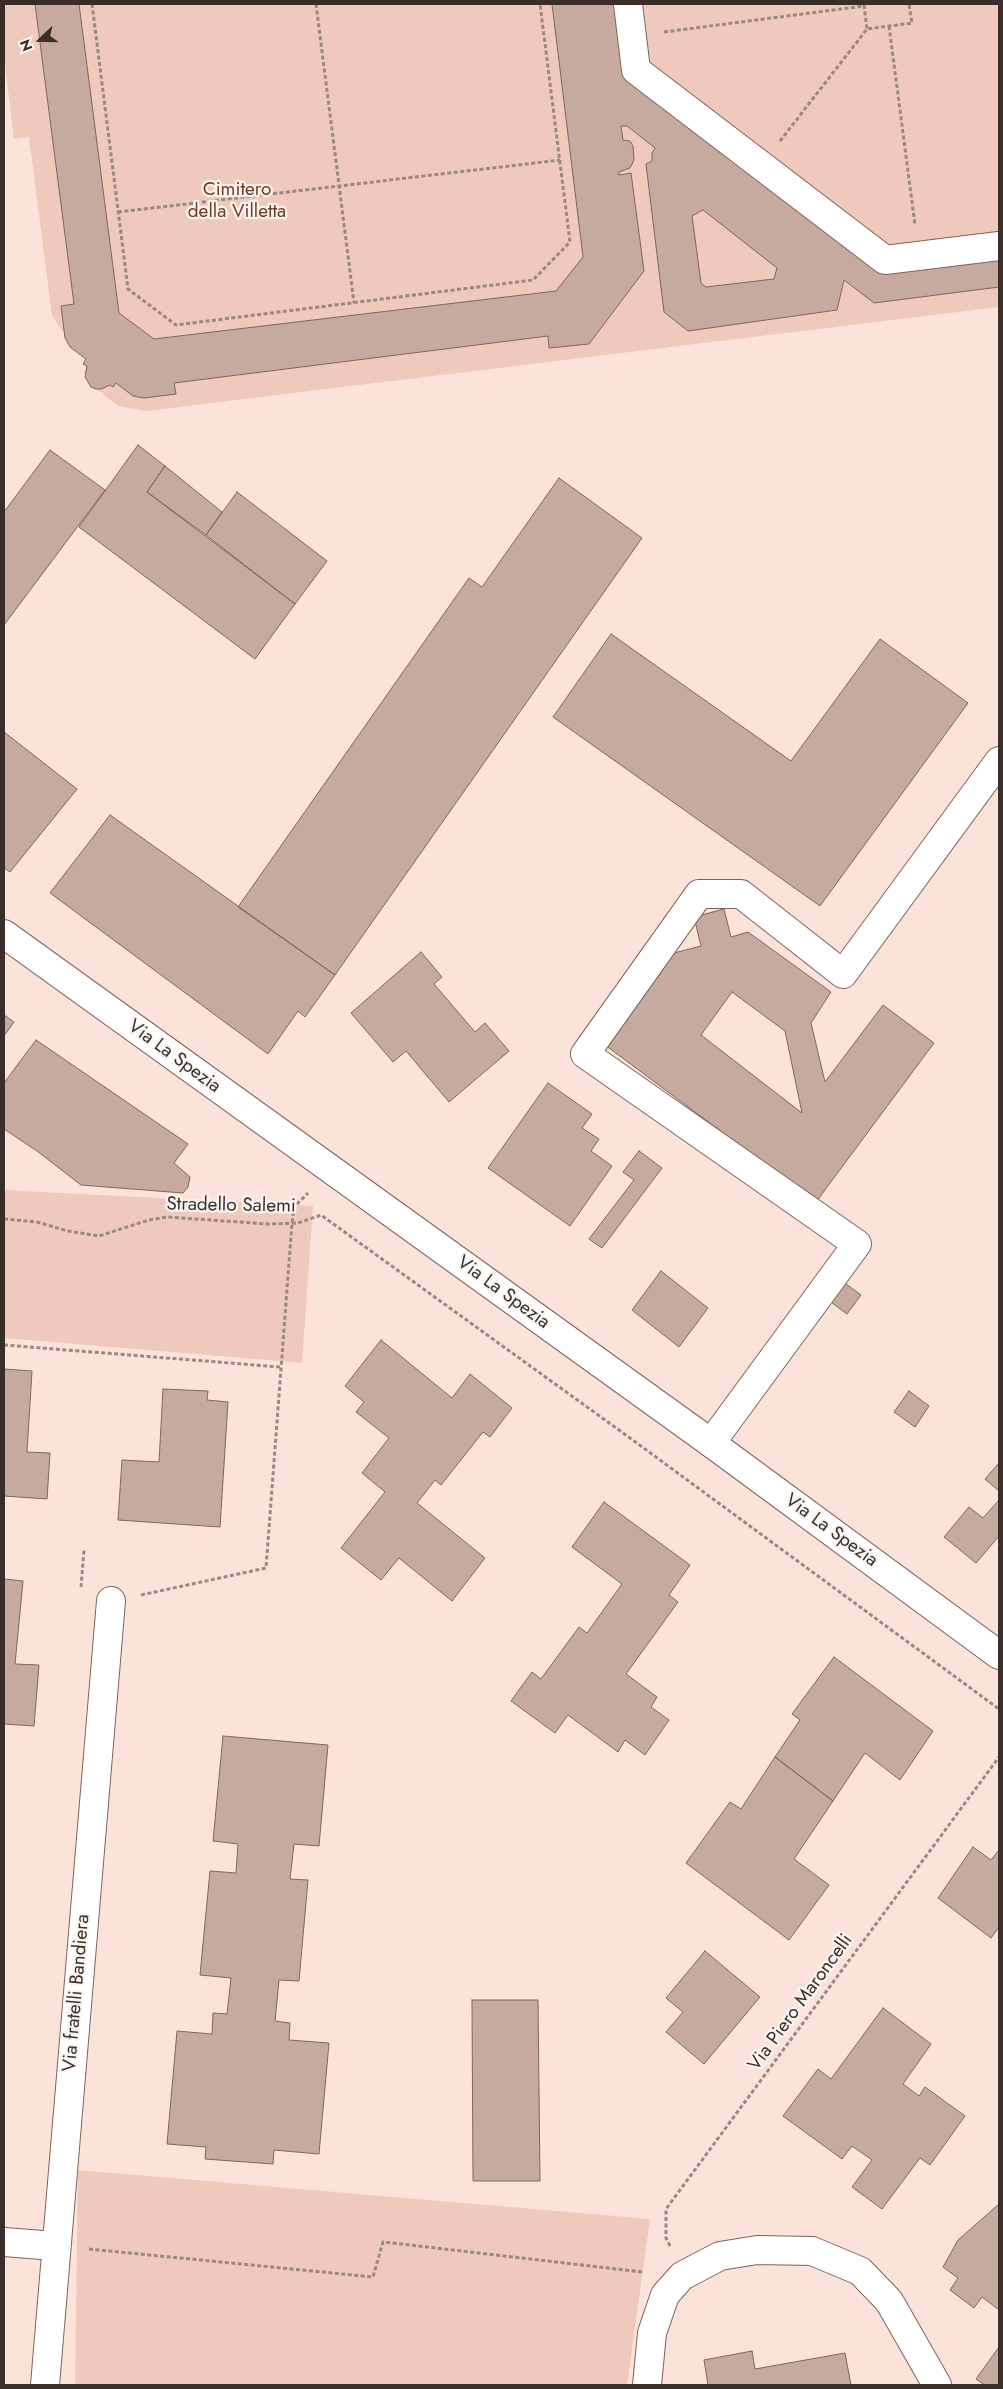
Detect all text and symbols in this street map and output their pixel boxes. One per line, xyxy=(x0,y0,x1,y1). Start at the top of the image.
north arrow xyxy=(15,15,65,65)
text: N xyxy=(15,37,37,54)
park label: Cimitero della Villetta xyxy=(188,179,286,223)
street label: Via La Spezia xyxy=(123,1016,225,1098)
street label: Stradello Salemi xyxy=(166,1193,296,1219)
street label: Via La Spezia xyxy=(452,1252,554,1334)
street label: Via La Spezia xyxy=(780,1490,882,1572)
street label: Via fratelli Bandiera xyxy=(59,1913,95,2073)
street label: Via Piero Maroncelli xyxy=(744,1930,858,2076)

